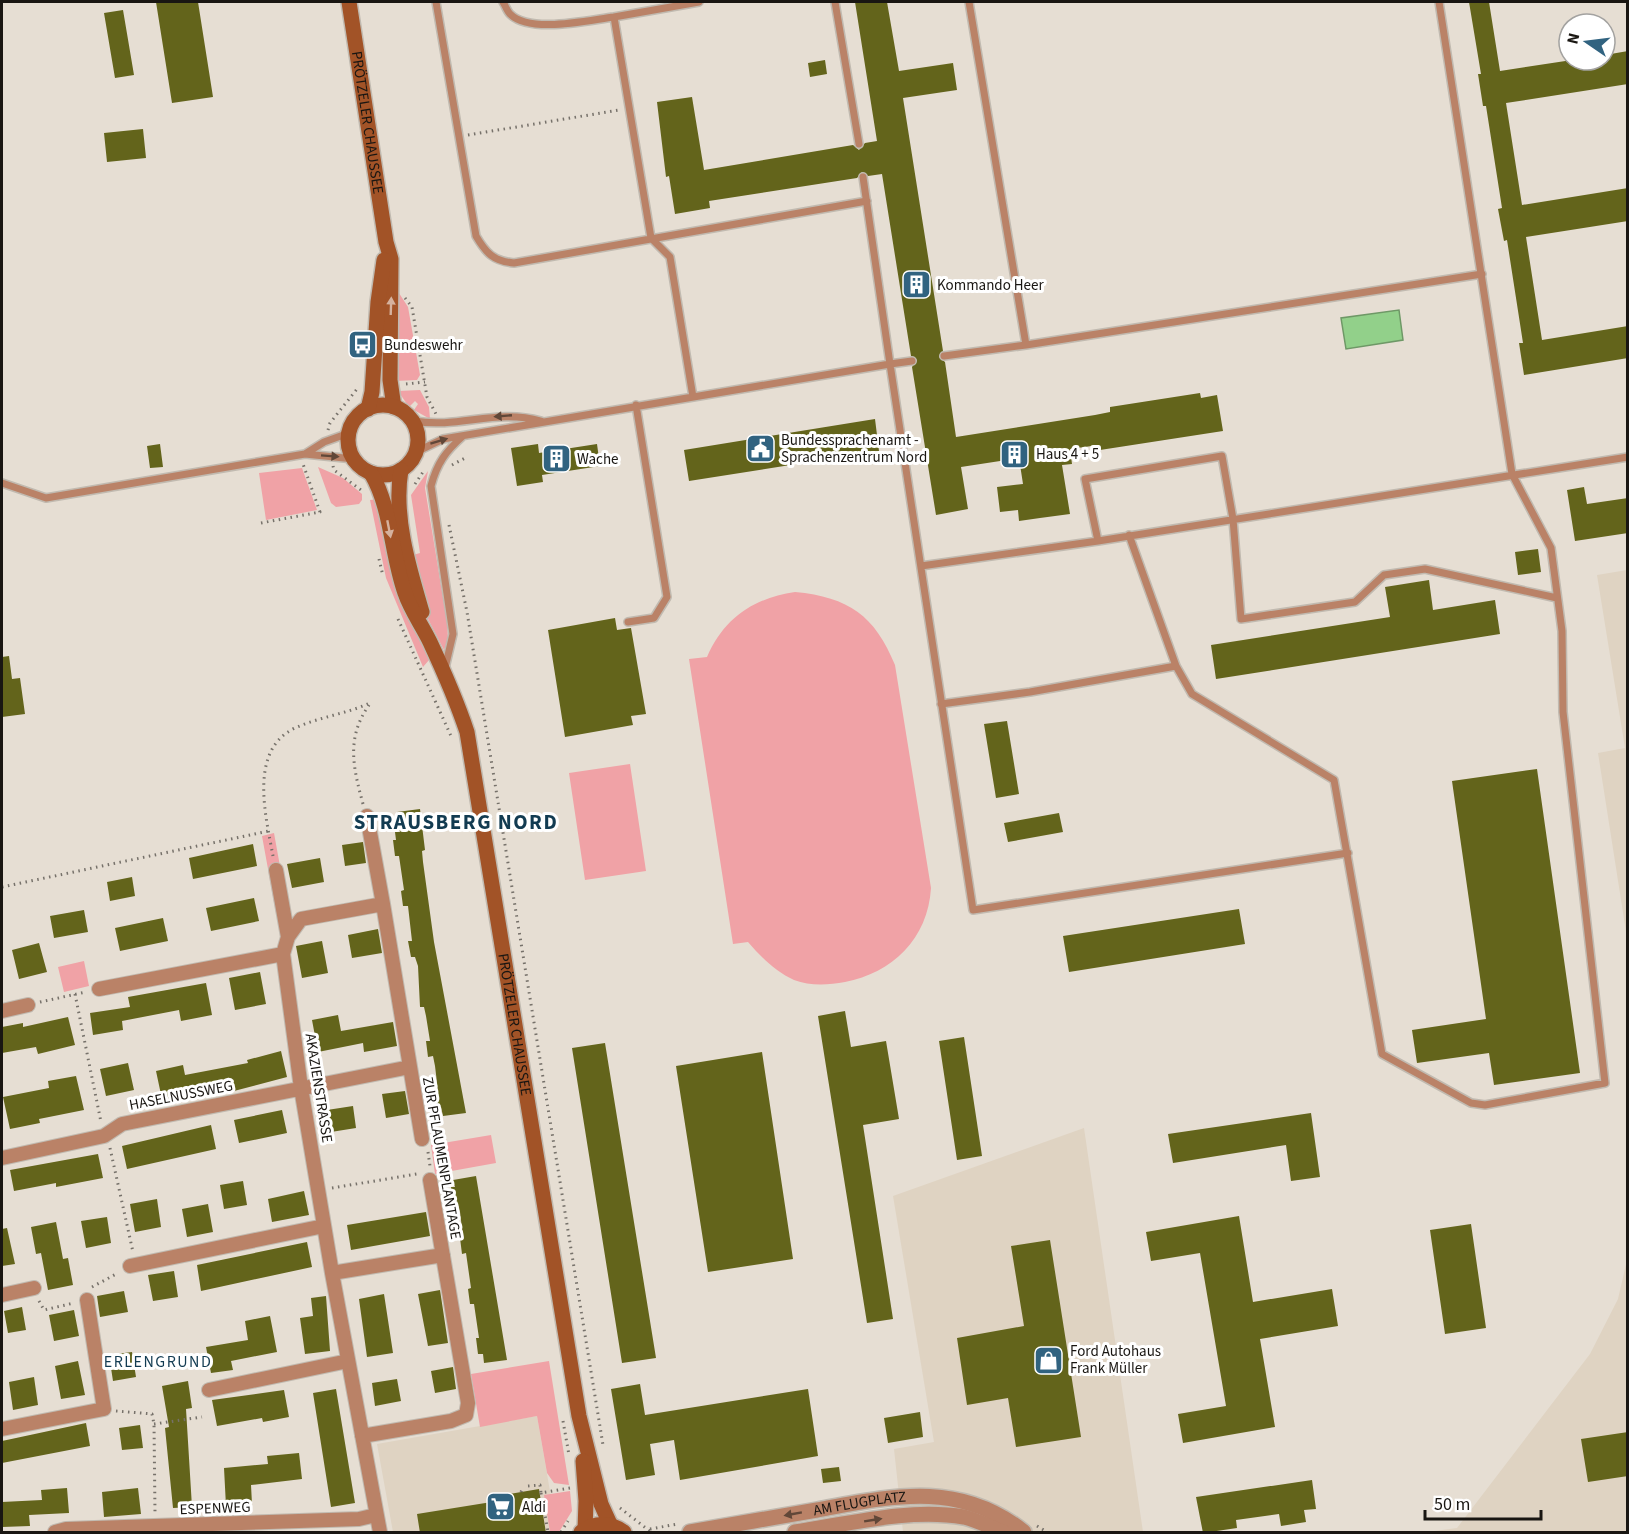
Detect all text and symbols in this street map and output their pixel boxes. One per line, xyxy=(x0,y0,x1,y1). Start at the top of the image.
north arrow xyxy=(1557,12,1617,72)
text: N xyxy=(1561,31,1585,46)
street label: PRÖTZELER CHAUSSEE xyxy=(346,50,388,196)
building icon: Kommando Heer xyxy=(900,269,932,301)
place label: Kommando Heer xyxy=(937,275,1044,296)
one-way arrow xyxy=(386,297,395,316)
bus stop icon: Bundeswehr xyxy=(347,329,379,361)
place label: Bundeswehr xyxy=(384,335,464,356)
one-way arrow xyxy=(493,411,512,421)
place label: Bundessprachenamt - Sprachenzentrum Nord xyxy=(781,430,927,468)
public building icon: Bundessprachenamt - Sprachenzentrum Nord xyxy=(744,433,776,465)
one-way arrow xyxy=(430,436,448,446)
building icon: Haus 4 + 5 xyxy=(999,438,1031,470)
building icon: Wache xyxy=(540,443,572,475)
place label: Haus 4 + 5 xyxy=(1036,444,1099,465)
place label: Wache xyxy=(577,449,619,470)
one-way arrow xyxy=(320,452,339,461)
one-way arrow xyxy=(384,519,393,538)
district label: STRAUSBERG NORD xyxy=(354,807,558,837)
street label: PRÖTZELER CHAUSSEE xyxy=(492,952,536,1097)
street label: AKAZIENSTRASSE xyxy=(299,1032,338,1144)
street label: HASELNUSSWEG xyxy=(127,1075,235,1116)
street label: ZUR PFLAUMENPLANTAGE xyxy=(417,1075,466,1241)
place label: Ford Autohaus Frank Müller xyxy=(1070,1341,1161,1379)
shop icon: Ford Autohaus Frank Müller xyxy=(1033,1344,1065,1376)
district label: ERLENGRUND xyxy=(104,1351,212,1373)
scale bar xyxy=(1425,1483,1540,1521)
street label: AM FLUGPLATZ xyxy=(811,1487,907,1522)
supermarket icon: Aldi xyxy=(485,1491,517,1523)
text: 50 m xyxy=(1434,1492,1470,1517)
street label: ESPENWEG xyxy=(179,1497,251,1520)
place label: Aldi xyxy=(522,1497,546,1518)
one-way arrow xyxy=(783,1510,802,1519)
one-way arrow xyxy=(864,1515,883,1524)

